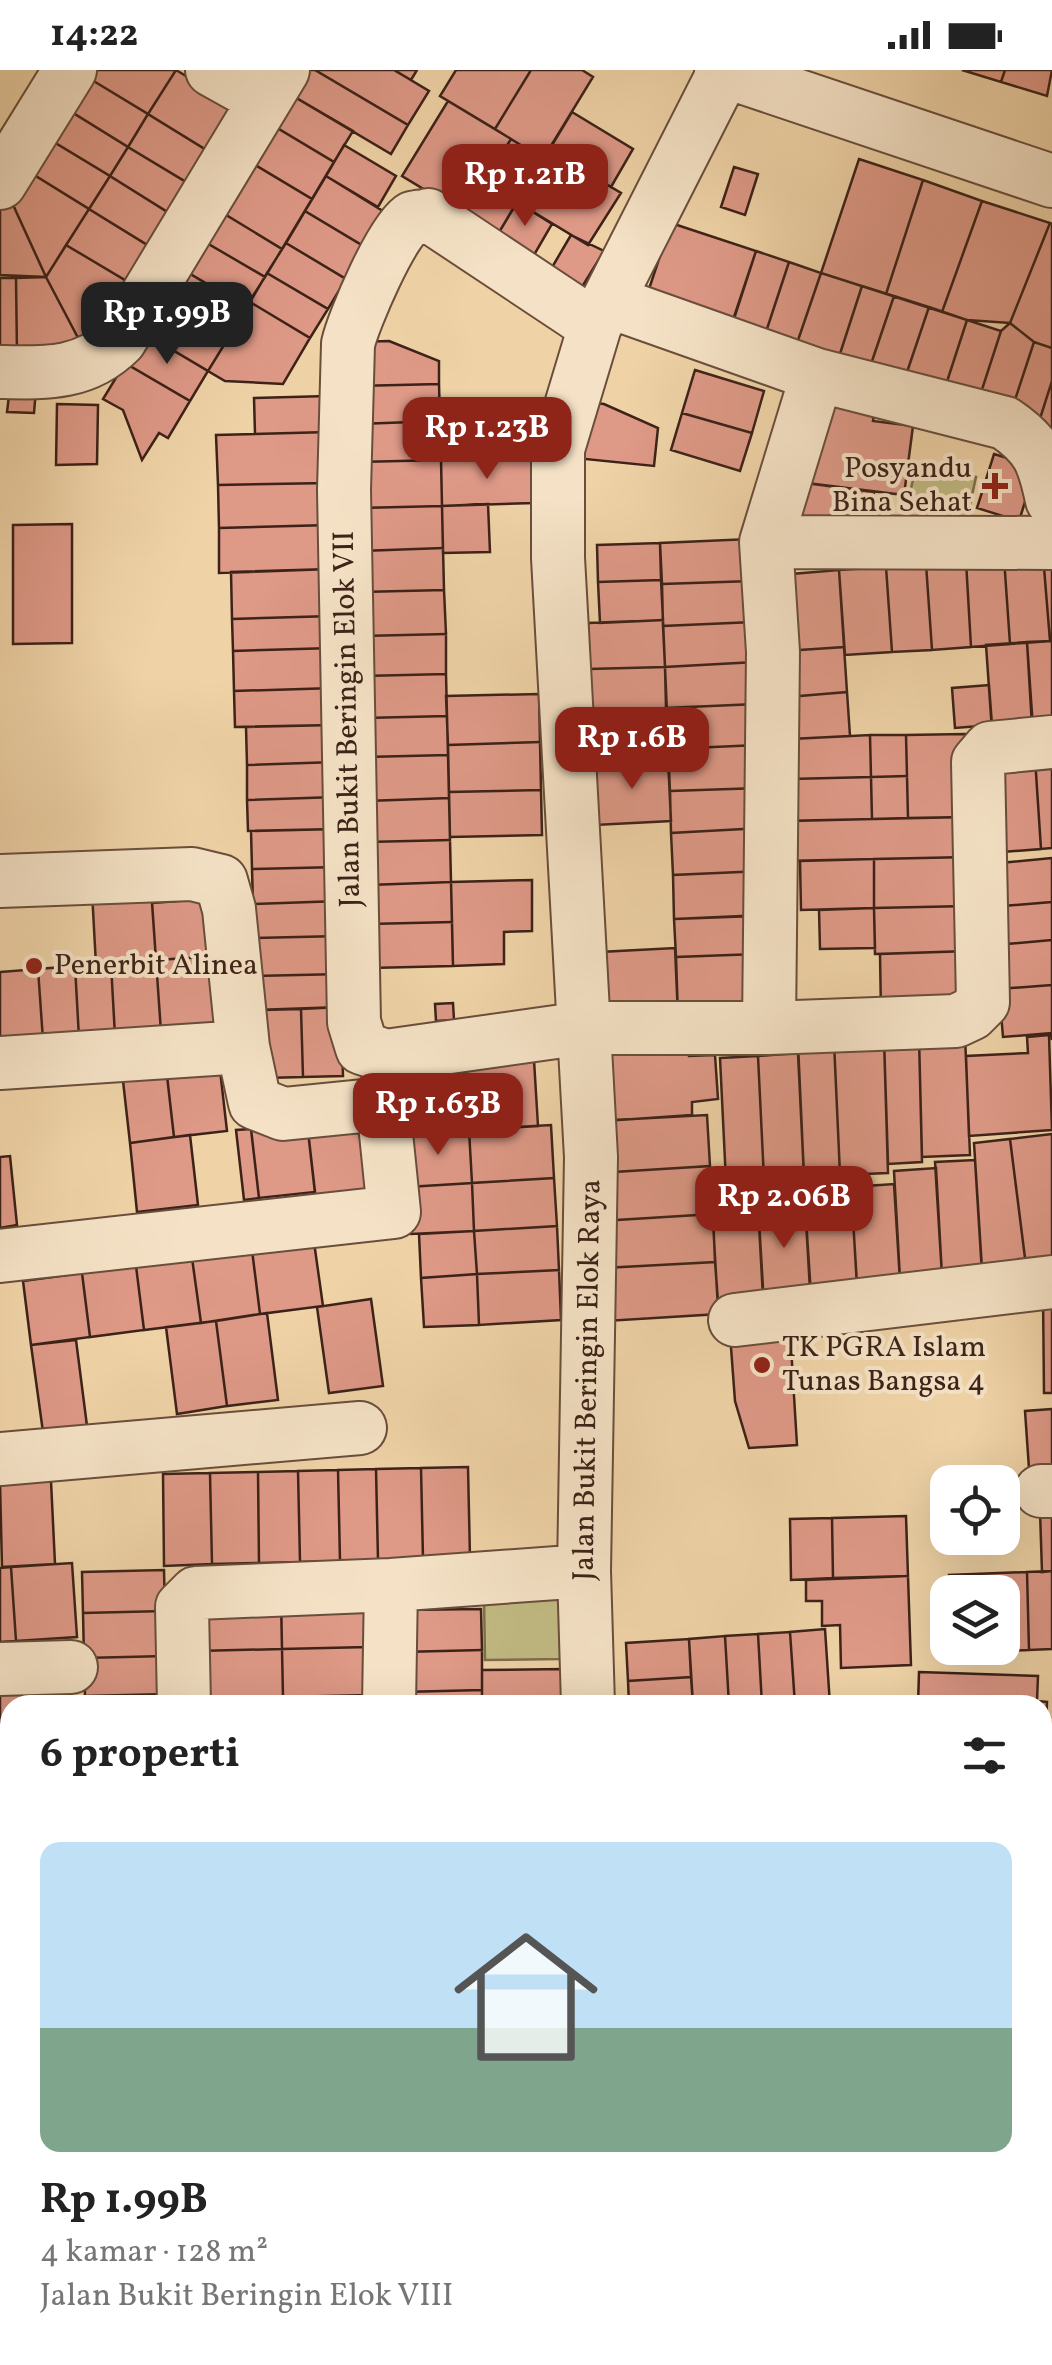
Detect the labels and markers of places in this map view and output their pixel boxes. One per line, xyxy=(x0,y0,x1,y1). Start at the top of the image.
pin: Rp 1.21B xyxy=(422,144,628,229)
pin: Rp 1.99B xyxy=(64,282,270,367)
pin: Rp 1.23B xyxy=(384,397,590,482)
place label: Posyandu Bina Sehat xyxy=(832,448,972,524)
marker: Posyandu Bina Sehat xyxy=(982,473,1008,499)
pin: Rp 1.6B xyxy=(540,707,724,792)
place label: Penerbit Alinea xyxy=(54,945,258,987)
marker: Penerbit Alinea xyxy=(23,955,45,977)
pin: Rp 1.63B xyxy=(335,1073,541,1158)
pin: Rp 2.06B xyxy=(681,1166,887,1251)
place label: TK PGRA Islam Tunas Bangsa 4 xyxy=(782,1327,986,1403)
marker: TK PGRA Islam Tunas Bangsa 4 xyxy=(751,1354,773,1376)

